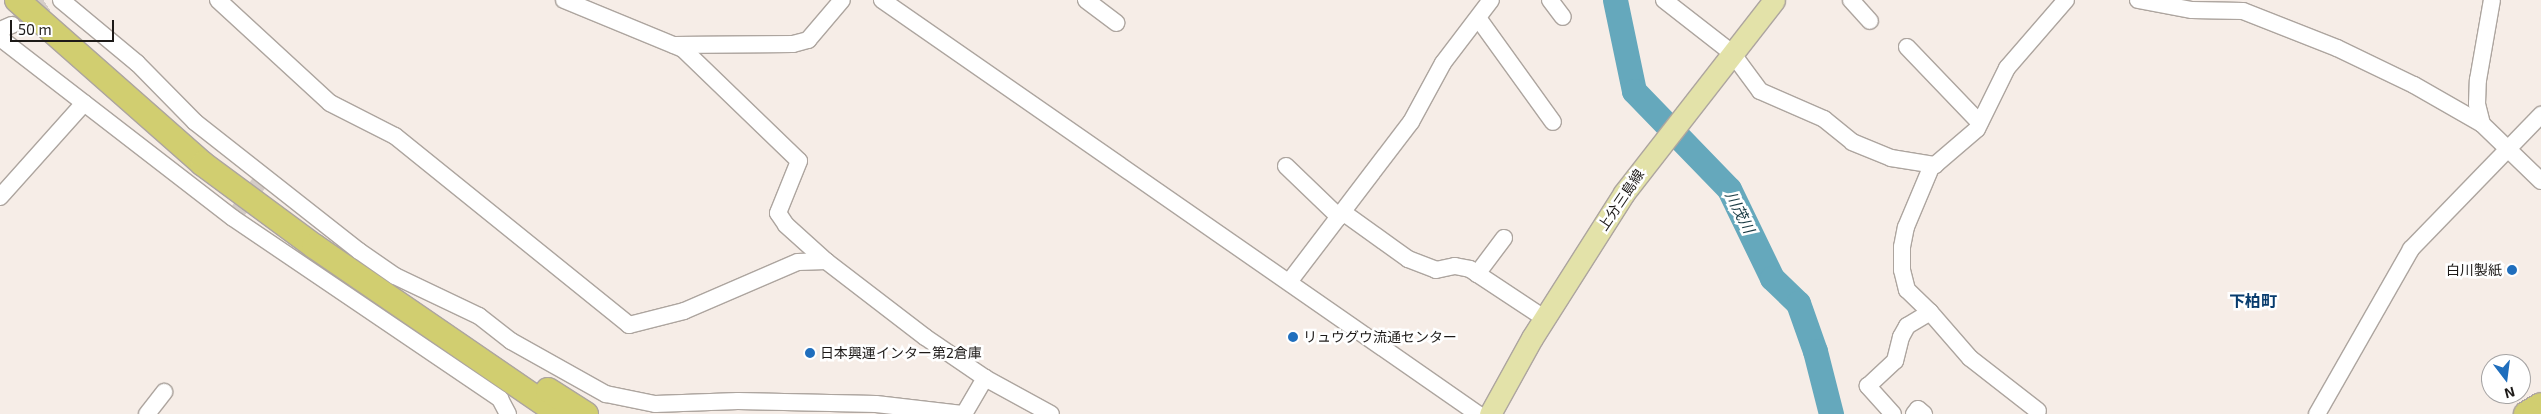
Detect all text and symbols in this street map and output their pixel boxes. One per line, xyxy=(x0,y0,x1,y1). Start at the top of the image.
scale bar xyxy=(12,10,116,42)
text: 50 m xyxy=(18,20,52,38)
street label: 上分三島線 xyxy=(1594,166,1648,234)
water label: 川茂川 xyxy=(1722,188,1758,236)
place label: 白川製紙 xyxy=(2446,262,2502,278)
marker: 白川製紙 xyxy=(2506,264,2518,276)
district label: 下柏町 xyxy=(2229,291,2277,311)
place label: リュウグウ流通センター xyxy=(1303,329,1457,345)
marker: リュウグウ流通センター xyxy=(1287,331,1299,343)
place label: 日本興運インター第2倉庫 xyxy=(820,345,982,361)
marker: 日本興運インター第2倉庫 xyxy=(804,347,816,359)
north arrow xyxy=(2481,354,2531,404)
text: N xyxy=(2503,383,2517,403)

